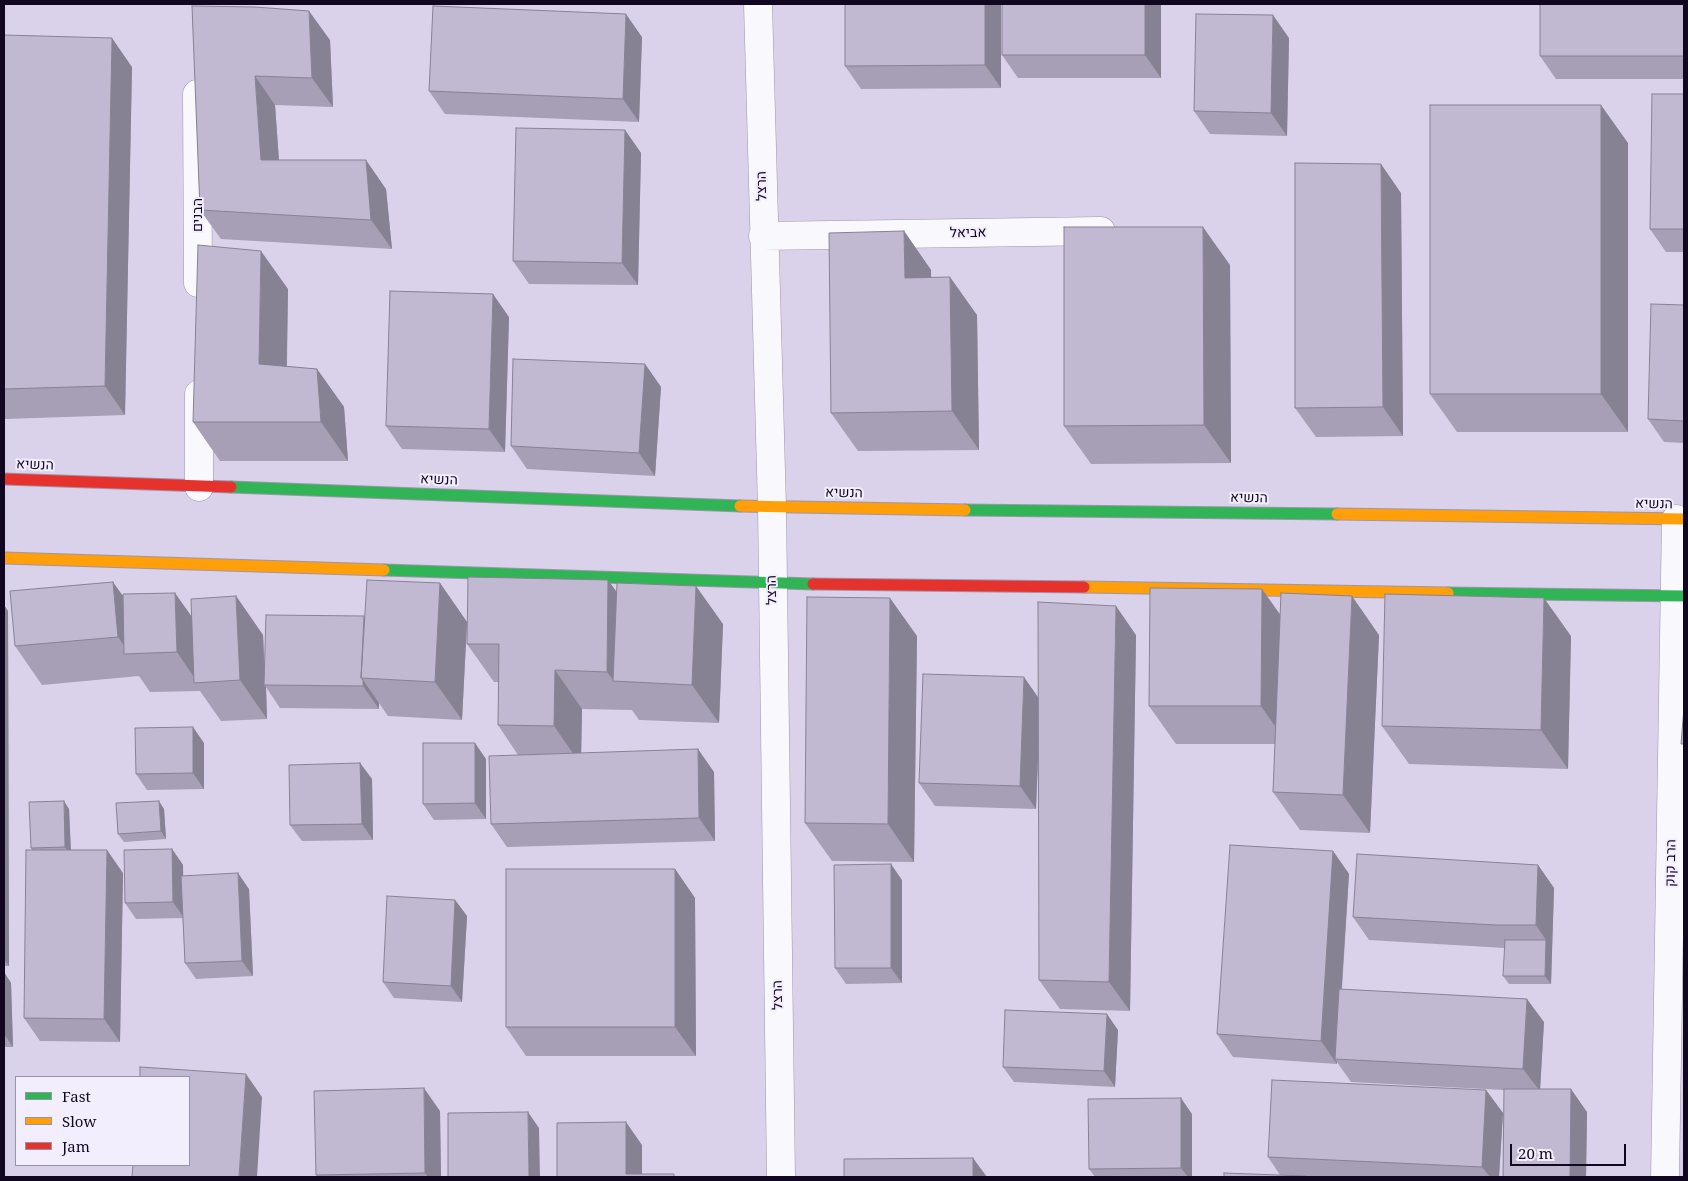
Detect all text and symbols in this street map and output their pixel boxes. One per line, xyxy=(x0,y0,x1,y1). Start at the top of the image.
street label: הרצל xyxy=(753,171,771,201)
street label: הבנים xyxy=(190,198,206,232)
street label: אביאל xyxy=(949,224,987,242)
street label: הנשיא xyxy=(16,456,54,474)
street label: הנשיא xyxy=(420,471,458,489)
street label: הנשיא xyxy=(825,484,863,502)
street label: הנשיא xyxy=(1230,489,1268,507)
street label: הנשיא xyxy=(1635,495,1673,513)
street label: הרצל xyxy=(763,575,781,605)
street label: הרב קוק xyxy=(1662,839,1680,887)
street label: הרצל xyxy=(769,980,787,1010)
legend xyxy=(15,1076,190,1166)
text: Fast xyxy=(62,1086,91,1106)
text: Slow xyxy=(62,1111,96,1131)
scale bar xyxy=(1513,1134,1629,1166)
text: Jam xyxy=(62,1136,90,1156)
text: 20 m xyxy=(1518,1143,1553,1163)

